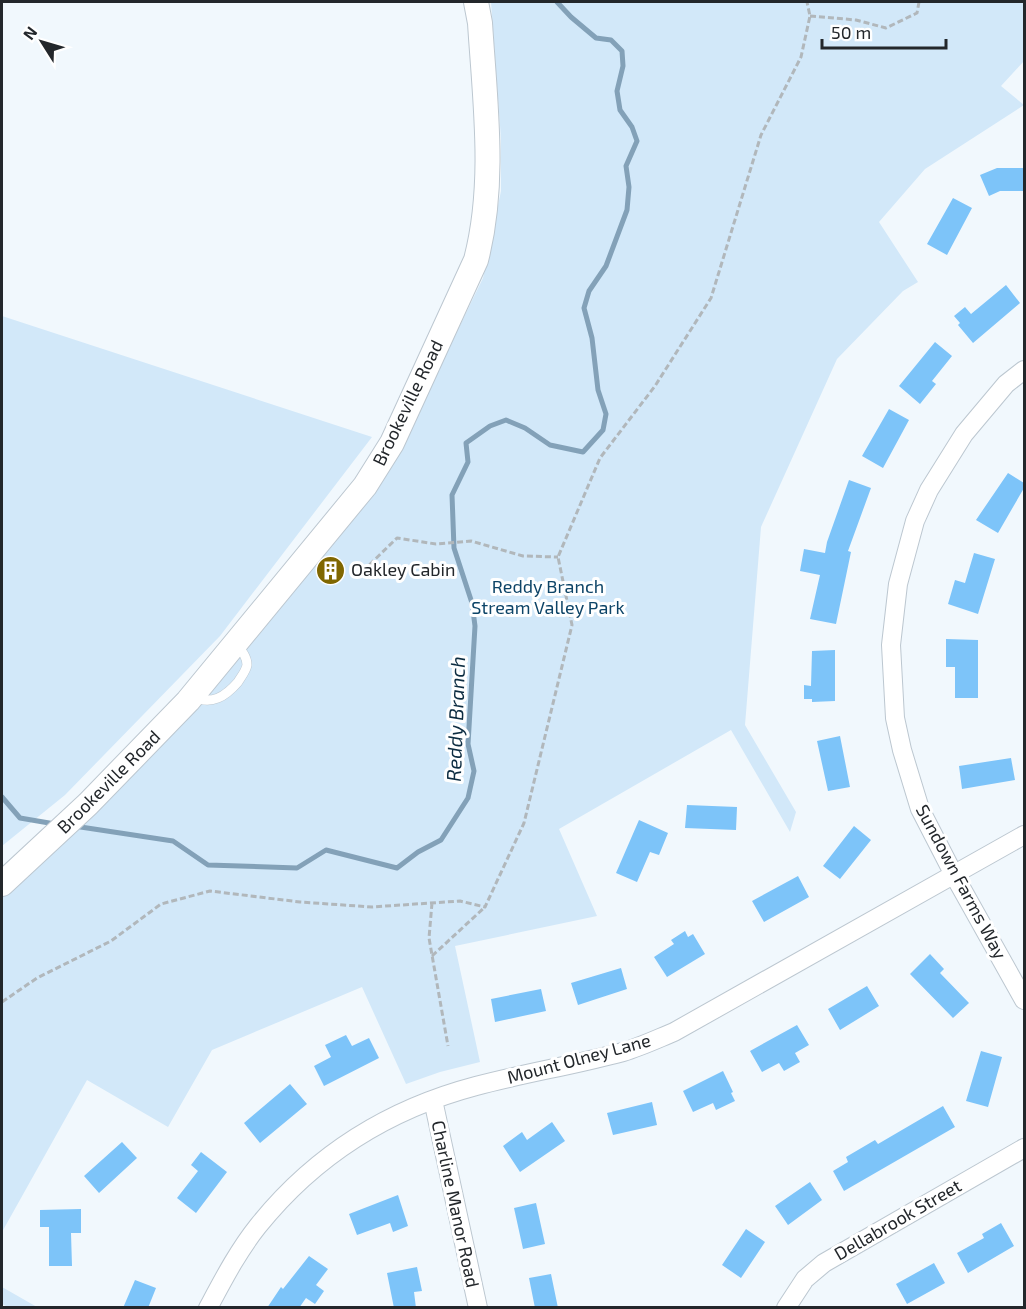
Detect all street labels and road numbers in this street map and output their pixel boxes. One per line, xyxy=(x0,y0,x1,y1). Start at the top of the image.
street label: Brookeville Road xyxy=(367,336,447,469)
street label: Brookeville Road xyxy=(52,725,164,837)
street label: Sundown Farms Way xyxy=(912,800,1012,963)
street label: Mount Olney Lane xyxy=(505,1028,653,1088)
street label: Charline Manor Road xyxy=(428,1118,484,1289)
street label: Dellabrook Street xyxy=(830,1174,965,1264)

